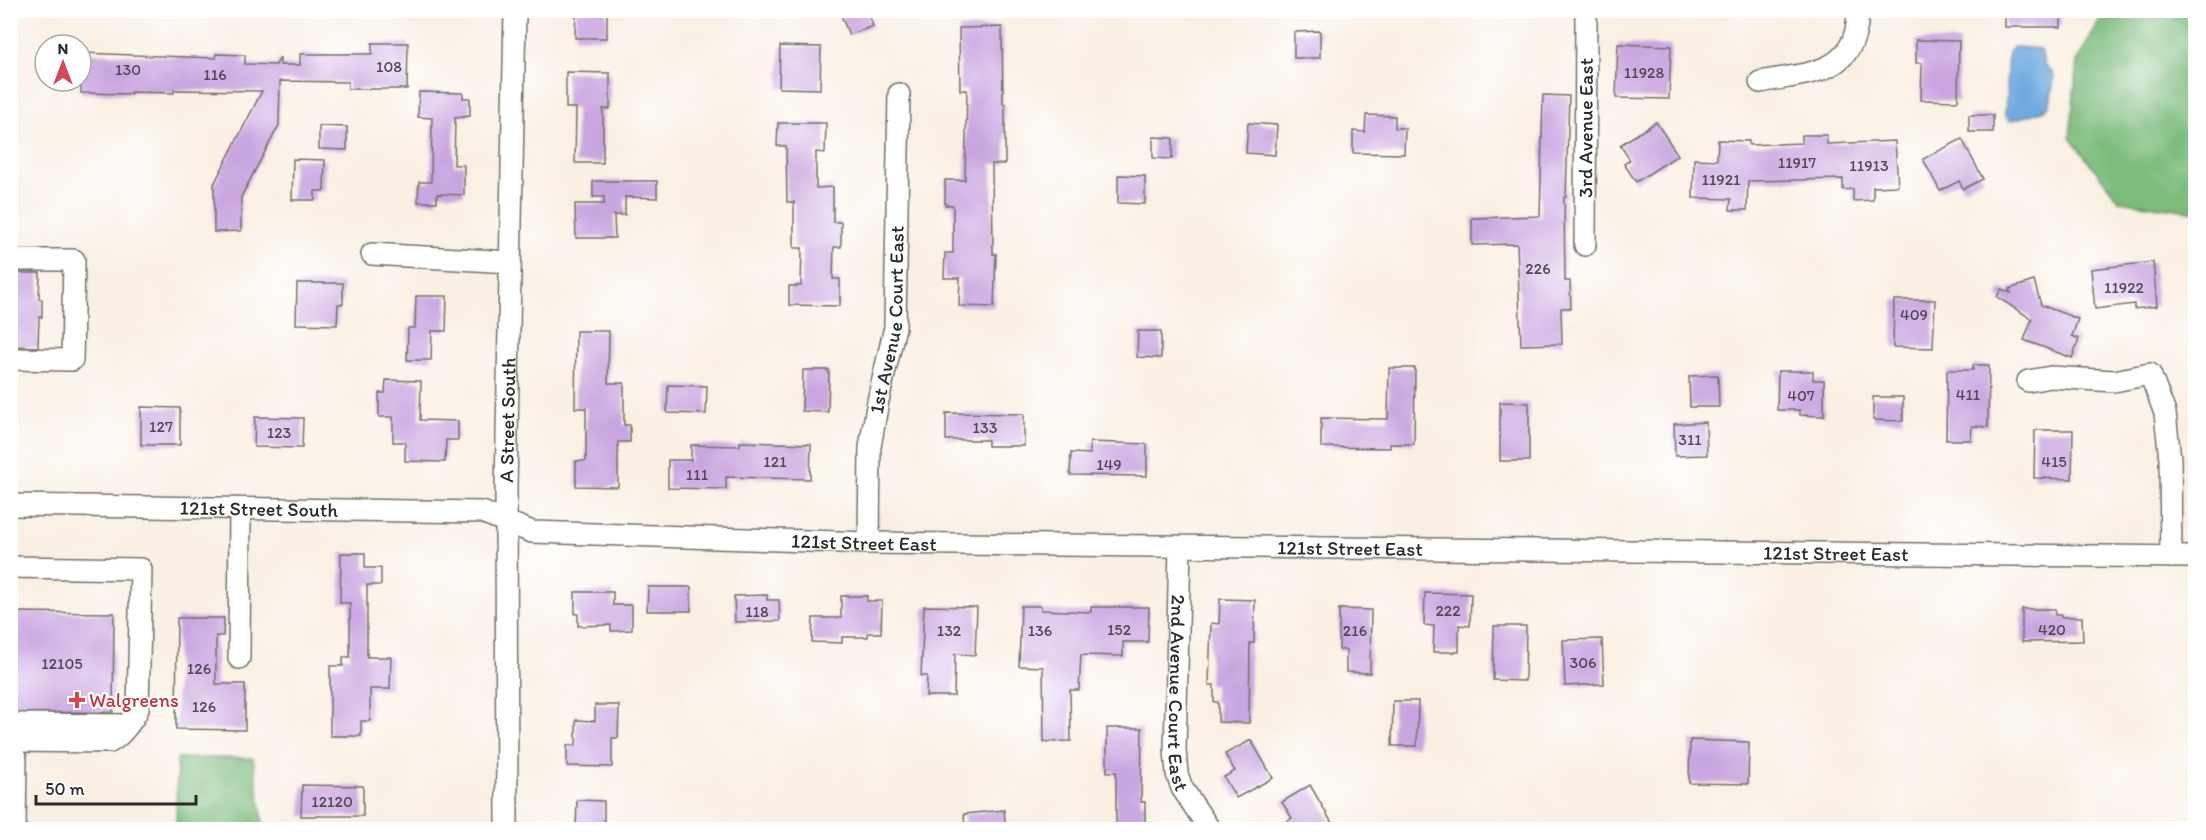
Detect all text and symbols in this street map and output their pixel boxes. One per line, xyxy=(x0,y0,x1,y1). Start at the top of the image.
north arrow xyxy=(33,33,93,93)
text: N xyxy=(58,39,68,58)
house number: 108 xyxy=(376,57,402,76)
street label: 3rd Avenue East xyxy=(1573,58,1598,198)
house number: 130 xyxy=(115,60,141,79)
house number: 11928 xyxy=(1624,63,1664,82)
house number: 116 xyxy=(203,65,227,84)
house number: 11917 xyxy=(1778,153,1816,172)
house number: 11913 xyxy=(1849,156,1889,175)
house number: 11921 xyxy=(1701,170,1741,189)
street label: 1st Avenue Court East xyxy=(864,225,909,416)
house number: 226 xyxy=(1525,259,1551,278)
house number: 11922 xyxy=(2104,278,2145,297)
house number: 409 xyxy=(1900,305,1928,324)
street label: A Street South xyxy=(494,357,520,483)
house number: 411 xyxy=(1956,385,1981,404)
house number: 407 xyxy=(1787,386,1815,405)
house number: 127 xyxy=(149,417,173,436)
house number: 133 xyxy=(973,418,998,437)
house number: 123 xyxy=(267,423,292,442)
house number: 311 xyxy=(1678,430,1702,449)
house number: 121 xyxy=(763,452,787,471)
house number: 415 xyxy=(2041,452,2067,471)
house number: 149 xyxy=(1096,455,1122,474)
house number: 111 xyxy=(686,465,709,484)
street label: 121st Street South xyxy=(180,496,339,522)
street label: 121st Street East xyxy=(791,528,937,556)
street label: 121st Street East xyxy=(1277,535,1423,561)
street label: 121st Street East xyxy=(1763,540,1909,566)
street label: 2nd Avenue Court East xyxy=(1163,594,1194,794)
house number: 222 xyxy=(1435,601,1461,620)
house number: 118 xyxy=(745,602,769,621)
house number: 152 xyxy=(1107,620,1132,639)
house number: 420 xyxy=(2038,620,2066,639)
house number: 132 xyxy=(937,621,962,640)
house number: 136 xyxy=(1028,621,1052,640)
house number: 216 xyxy=(1343,621,1367,640)
house number: 306 xyxy=(1569,653,1597,672)
house number: 12105 xyxy=(41,654,83,673)
house number: 126 xyxy=(187,659,211,678)
place label: Walgreens xyxy=(89,688,179,712)
marker: Walgreens xyxy=(70,693,84,707)
house number: 126 xyxy=(192,697,216,716)
scale bar xyxy=(36,768,196,806)
text: 50 m xyxy=(45,778,85,800)
house number: 12120 xyxy=(311,792,353,811)

